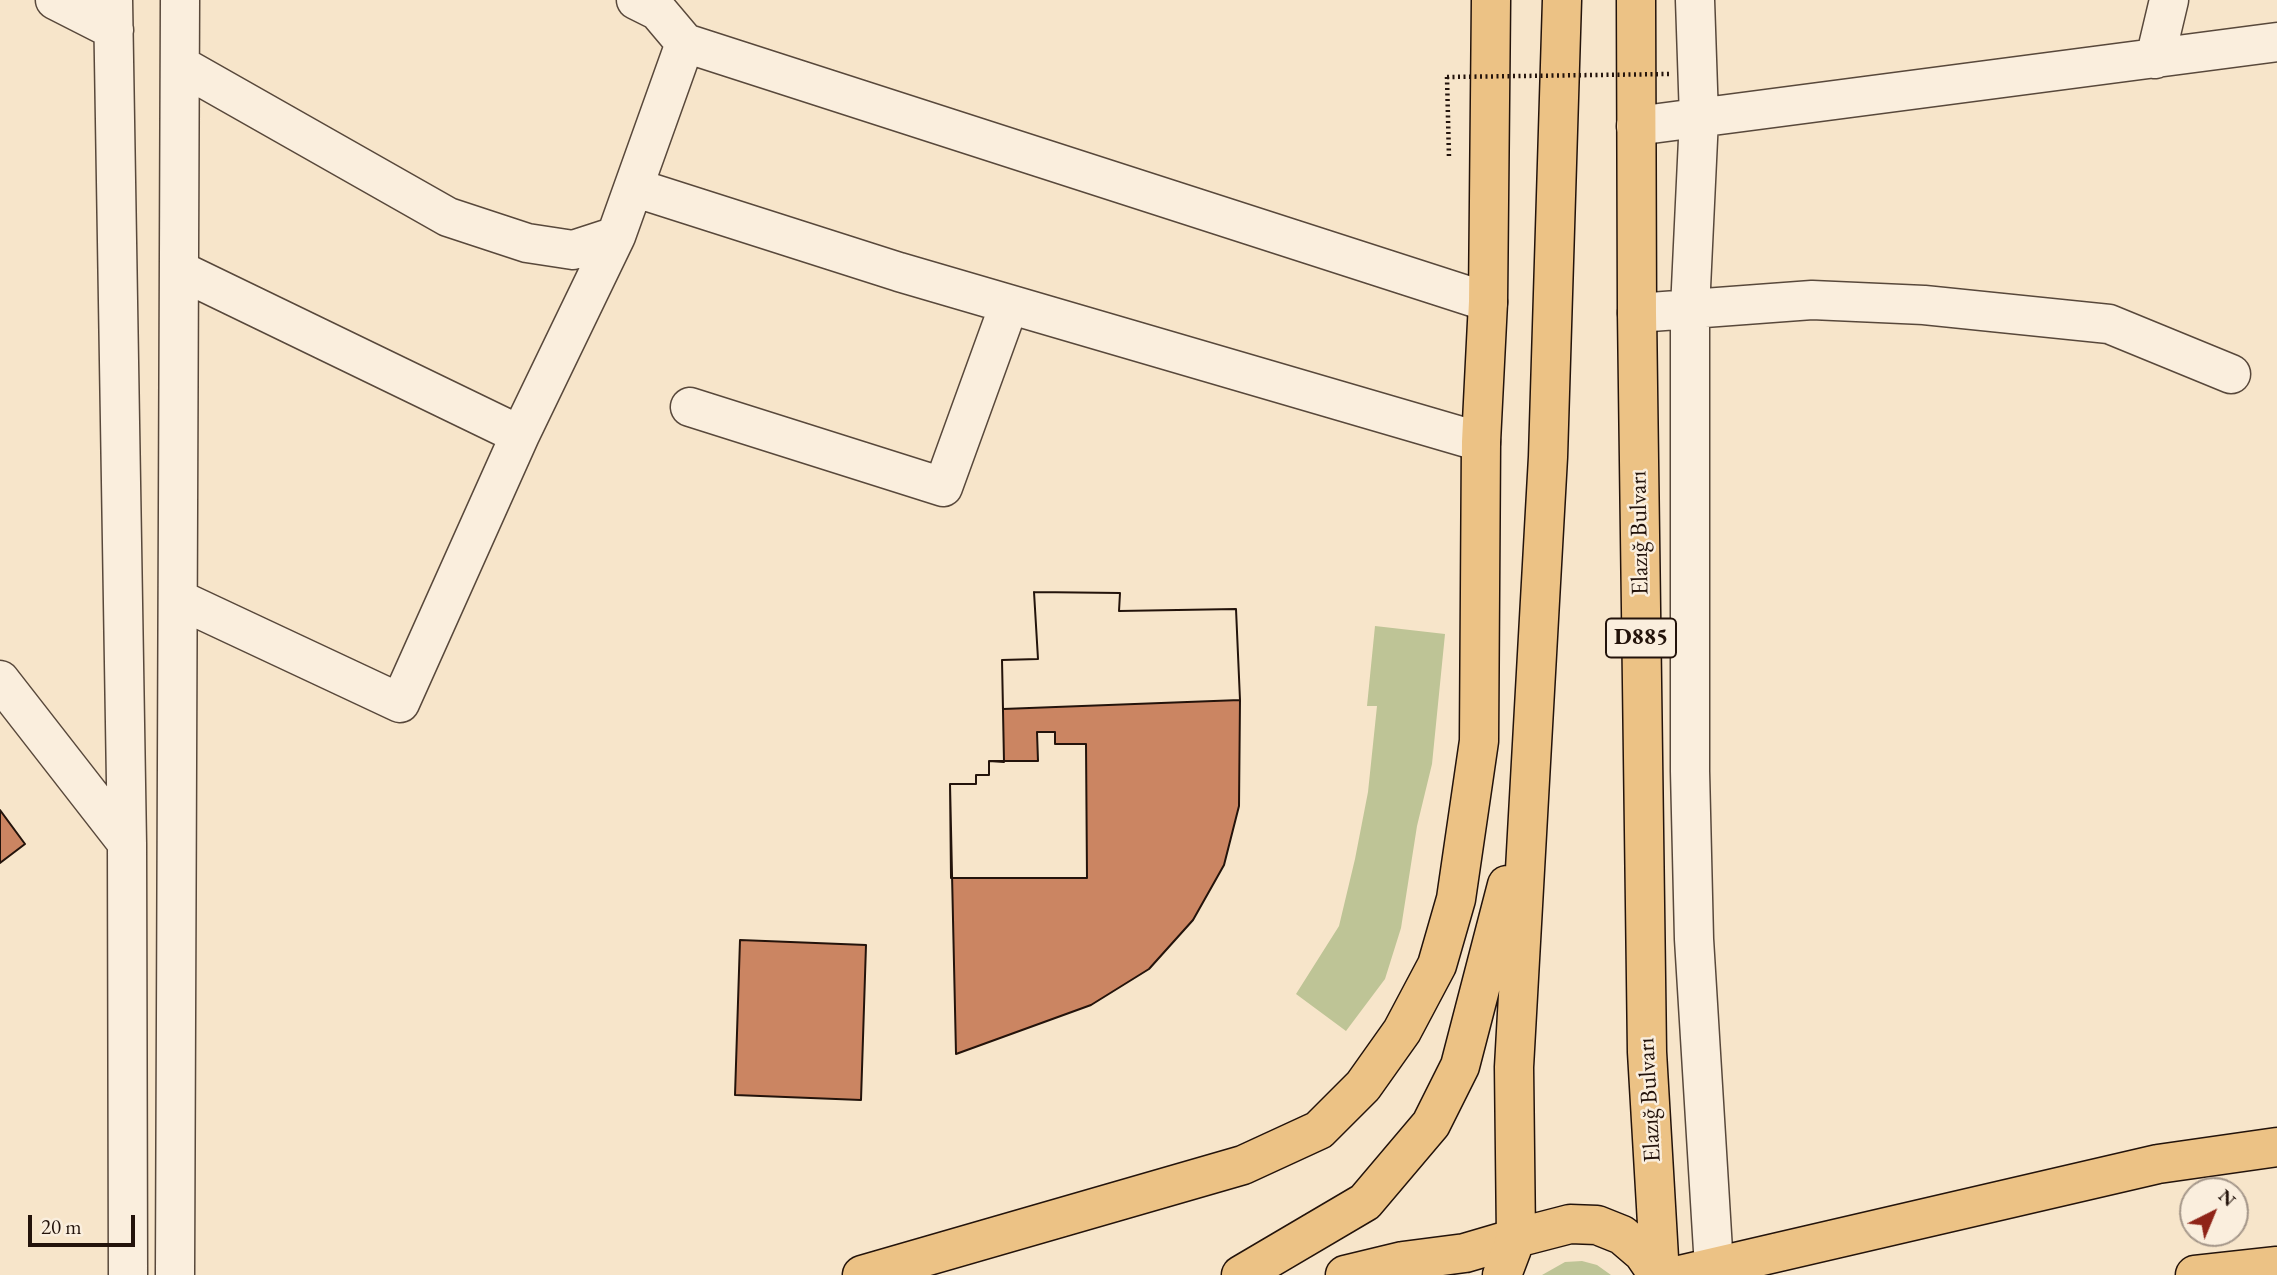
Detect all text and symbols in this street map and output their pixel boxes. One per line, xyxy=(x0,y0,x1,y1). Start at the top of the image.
street label: Elazığ Bulvarı xyxy=(1625,470,1655,596)
road number: D885 xyxy=(1606,618,1676,658)
street label: Elazığ Bulvarı xyxy=(1632,1037,1668,1163)
north arrow xyxy=(2179,1177,2249,1247)
text: N xyxy=(2213,1183,2241,1212)
scale bar xyxy=(32,1202,138,1246)
text: 20 m xyxy=(41,1213,82,1240)

